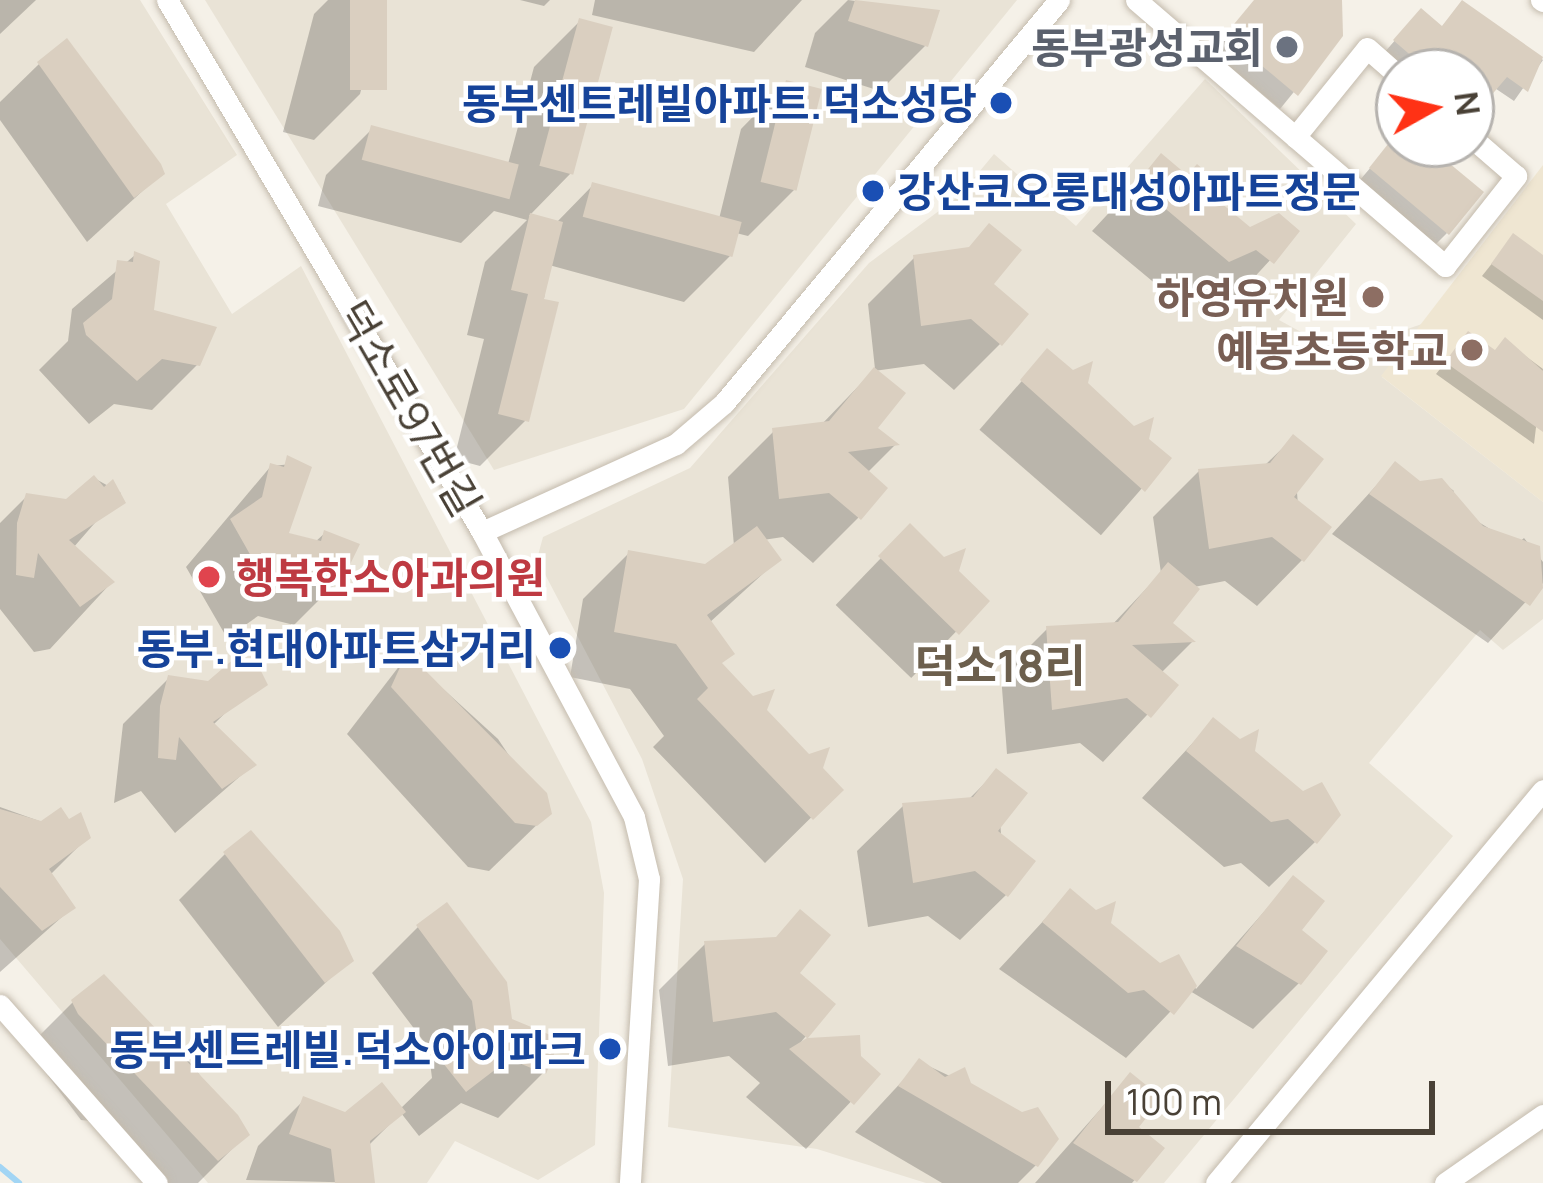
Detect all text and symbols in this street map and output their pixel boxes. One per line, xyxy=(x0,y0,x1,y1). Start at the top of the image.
place label: 동부광성교회 xyxy=(1031,22,1263,72)
marker: 동부광성교회 xyxy=(1274,34,1300,60)
north arrow xyxy=(1375,48,1495,168)
place label: 동부센트레빌아파트.덕소성당 xyxy=(462,78,977,128)
text: N xyxy=(1444,88,1492,118)
marker: 동부센트레빌아파트.덕소성당 xyxy=(988,90,1014,116)
place label: 강산코오롱대성아파트정문 xyxy=(897,166,1361,216)
marker: 강산코오롱대성아파트정문 xyxy=(860,178,886,204)
place label: 하영유치원 xyxy=(1156,272,1349,322)
marker: 하영유치원 xyxy=(1360,284,1386,310)
street label: 덕소로97번길 xyxy=(328,292,492,524)
place label: 예봉초등학교 xyxy=(1216,325,1448,375)
marker: 예봉초등학교 xyxy=(1459,337,1485,363)
place label: 행복한소아과의원 xyxy=(236,552,545,602)
marker: 행복한소아과의원 xyxy=(193,561,225,593)
place label: 동부.현대아파트삼거리 xyxy=(137,623,536,673)
marker: 동부.현대아파트삼거리 xyxy=(547,635,573,661)
district label: 덕소18리 xyxy=(914,639,1086,693)
place label: 동부센트레빌.덕소아이파크 xyxy=(110,1024,586,1074)
marker: 동부센트레빌.덕소아이파크 xyxy=(597,1036,623,1062)
scale bar xyxy=(1111,1057,1441,1131)
text: 100 m xyxy=(1126,1077,1222,1126)

